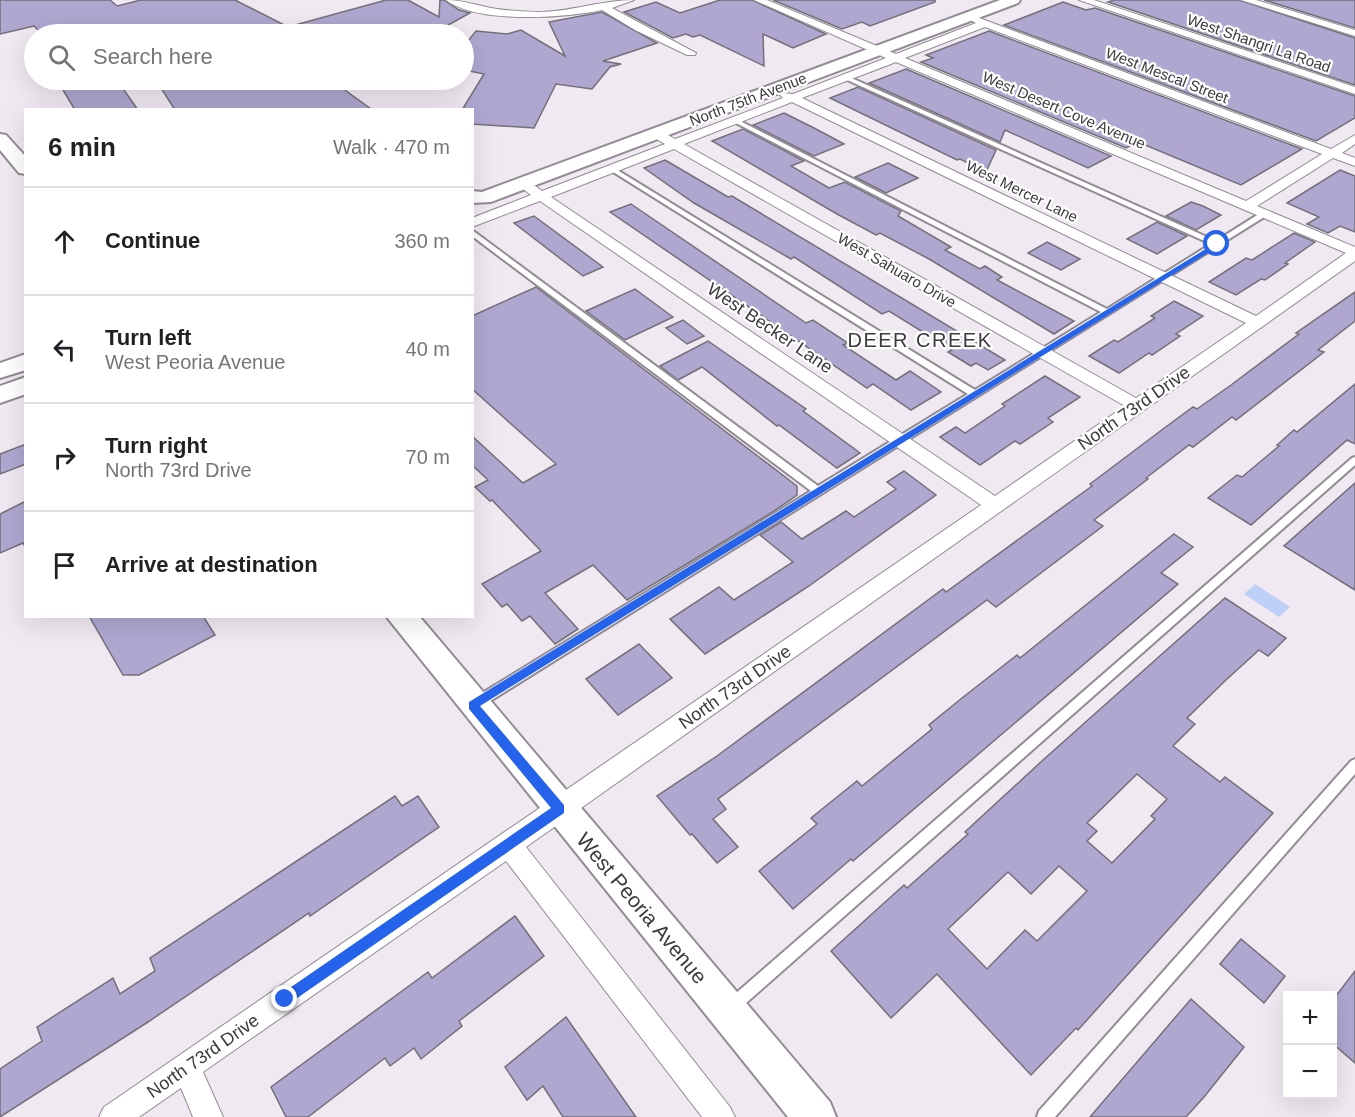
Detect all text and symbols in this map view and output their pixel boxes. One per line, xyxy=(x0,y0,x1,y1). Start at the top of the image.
street label: West Shangri La Road xyxy=(1185,10,1333,76)
search box xyxy=(24,24,474,90)
icon: search xyxy=(45,41,78,74)
text: Search here xyxy=(93,44,213,69)
street label: West Mescal Street xyxy=(1103,44,1231,106)
street label: West Desert Cove Avenue xyxy=(980,68,1148,152)
street label: North 75th Avenue xyxy=(687,69,809,129)
text: 6 min xyxy=(48,132,116,162)
text: Walk · 470 m xyxy=(333,136,450,158)
street label: West Mercer Lane xyxy=(963,157,1081,225)
icon: ahead xyxy=(48,225,81,258)
text: Continue xyxy=(105,228,200,253)
street label: West Sahuaro Drive xyxy=(835,229,959,311)
text: 360 m xyxy=(394,230,450,252)
route start xyxy=(1203,230,1229,256)
street label: West Becker Lane xyxy=(704,279,836,377)
text: Turn left xyxy=(105,325,191,350)
district label: DEER CREEK xyxy=(847,329,993,351)
icon: left xyxy=(48,333,81,366)
text: 40 m xyxy=(406,338,450,360)
text: West Peoria Avenue xyxy=(105,351,286,373)
street label: North 73rd Drive xyxy=(1074,362,1194,454)
text: Turn right xyxy=(105,433,207,458)
icon: right xyxy=(48,441,81,474)
text: 70 m xyxy=(406,446,450,468)
text: North 73rd Drive xyxy=(105,459,252,481)
icon: arrive xyxy=(48,549,81,582)
text: Arrive at destination xyxy=(105,552,318,577)
street label: North 73rd Drive xyxy=(675,641,795,733)
street label: West Peoria Avenue xyxy=(572,828,712,988)
route end xyxy=(271,985,297,1011)
map controls xyxy=(1283,991,1337,1099)
button: + xyxy=(1283,991,1337,1045)
street label: North 73rd Drive xyxy=(143,1010,263,1102)
button: − xyxy=(1283,1045,1337,1099)

